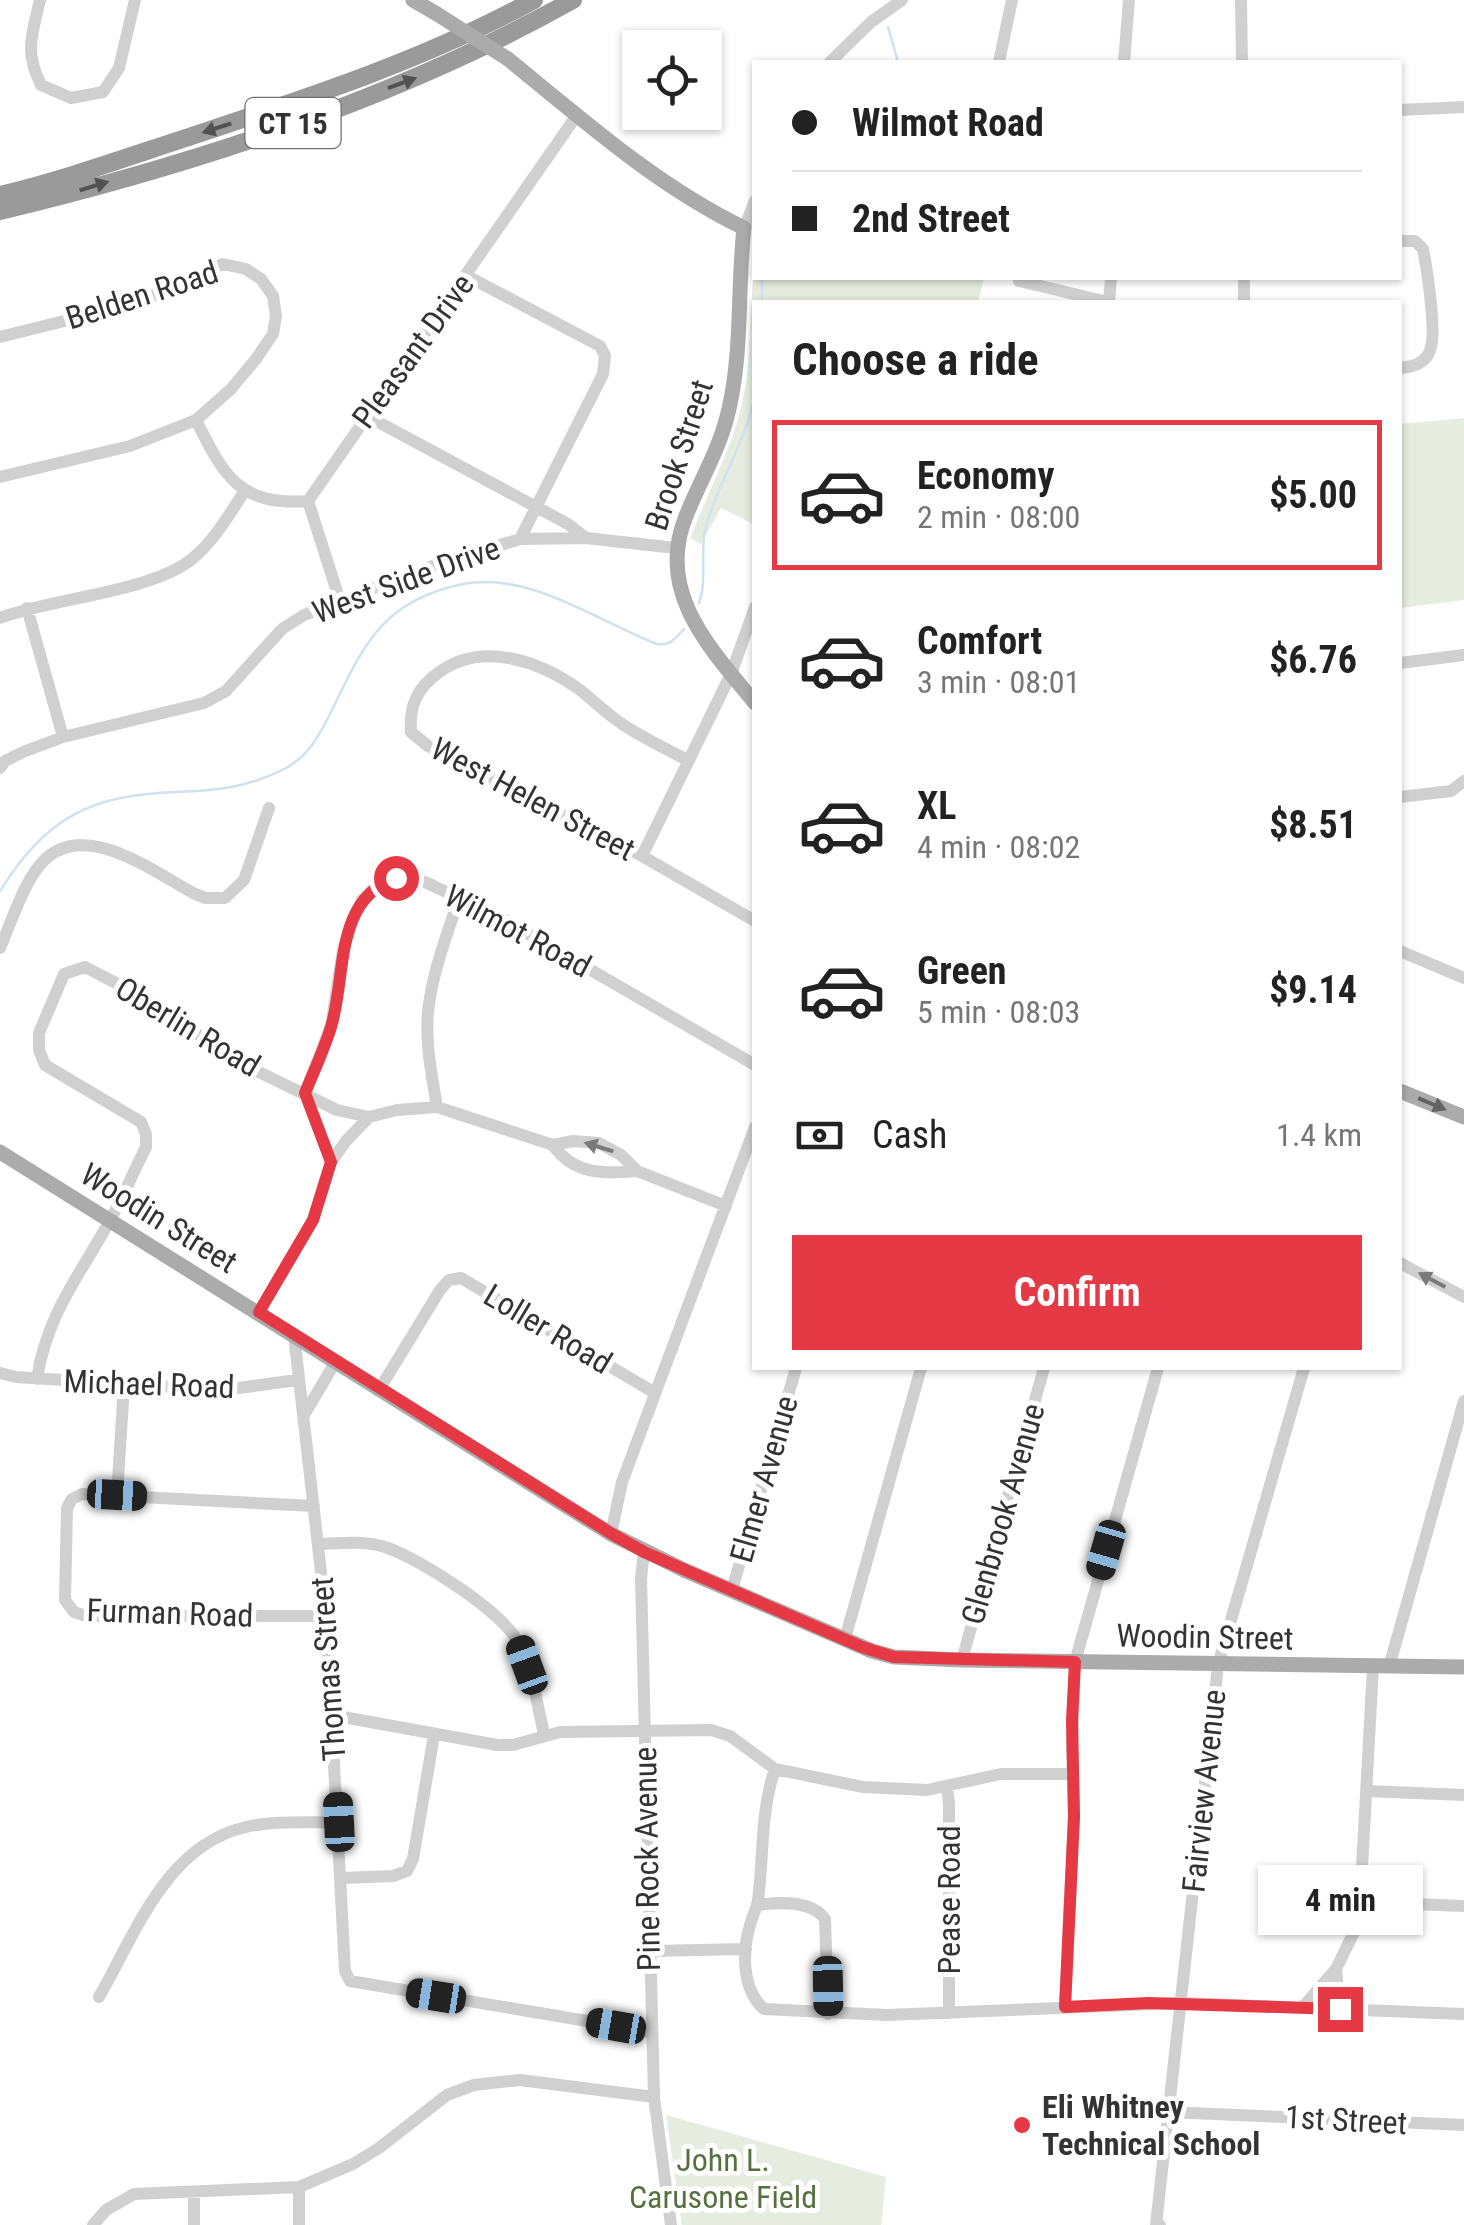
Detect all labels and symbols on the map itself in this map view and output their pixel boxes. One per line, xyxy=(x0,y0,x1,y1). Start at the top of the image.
one-way arrow xyxy=(388,75,418,90)
road number: CT 15 xyxy=(246,98,340,148)
one-way arrow xyxy=(201,121,231,136)
one-way arrow xyxy=(80,178,110,193)
street label: Belden Road xyxy=(61,253,223,337)
street label: Pleasant Drive xyxy=(344,266,482,436)
street label: Brook Street xyxy=(637,375,721,535)
street label: West Side Drive xyxy=(307,529,505,631)
street label: West Helen Street xyxy=(425,729,641,869)
route start xyxy=(374,856,419,901)
street label: Wilmot Road xyxy=(438,877,598,985)
street label: Oberlin Road xyxy=(109,969,267,1085)
one-way arrow xyxy=(1417,1096,1447,1112)
one-way arrow xyxy=(583,1139,613,1154)
street label: Woodin Street xyxy=(74,1155,244,1281)
one-way arrow xyxy=(1417,1272,1446,1289)
street label: Loller Road xyxy=(477,1276,619,1382)
street label: Michael Road xyxy=(63,1362,235,1406)
street label: Elmer Avenue xyxy=(722,1391,806,1567)
street label: Glenbrook Avenue xyxy=(953,1399,1053,1629)
car xyxy=(86,1478,148,1512)
car xyxy=(1083,1517,1129,1583)
street label: Thomas Street xyxy=(303,1576,353,1762)
street label: Furman Road xyxy=(86,1591,254,1635)
street label: Woodin Street xyxy=(1116,1616,1294,1658)
car xyxy=(503,1632,551,1698)
street label: Fairview Avenue xyxy=(1174,1688,1234,1894)
street label: Pine Rock Avenue xyxy=(626,1746,668,1972)
car xyxy=(322,1791,356,1853)
street label: Pease Road xyxy=(930,1825,968,1975)
callout: 4 min xyxy=(1258,1864,1422,1934)
car xyxy=(812,1956,844,2016)
car xyxy=(404,1976,468,2016)
route end xyxy=(1318,1987,1363,2032)
car xyxy=(584,2006,648,2046)
place label: Eli Whitney Technical School xyxy=(1042,2088,1260,2163)
street label: 1st Street xyxy=(1284,2098,1408,2142)
marker: Eli Whitney Technical School xyxy=(1011,2114,1033,2136)
park label: John L. Carusone Field xyxy=(629,2141,817,2216)

